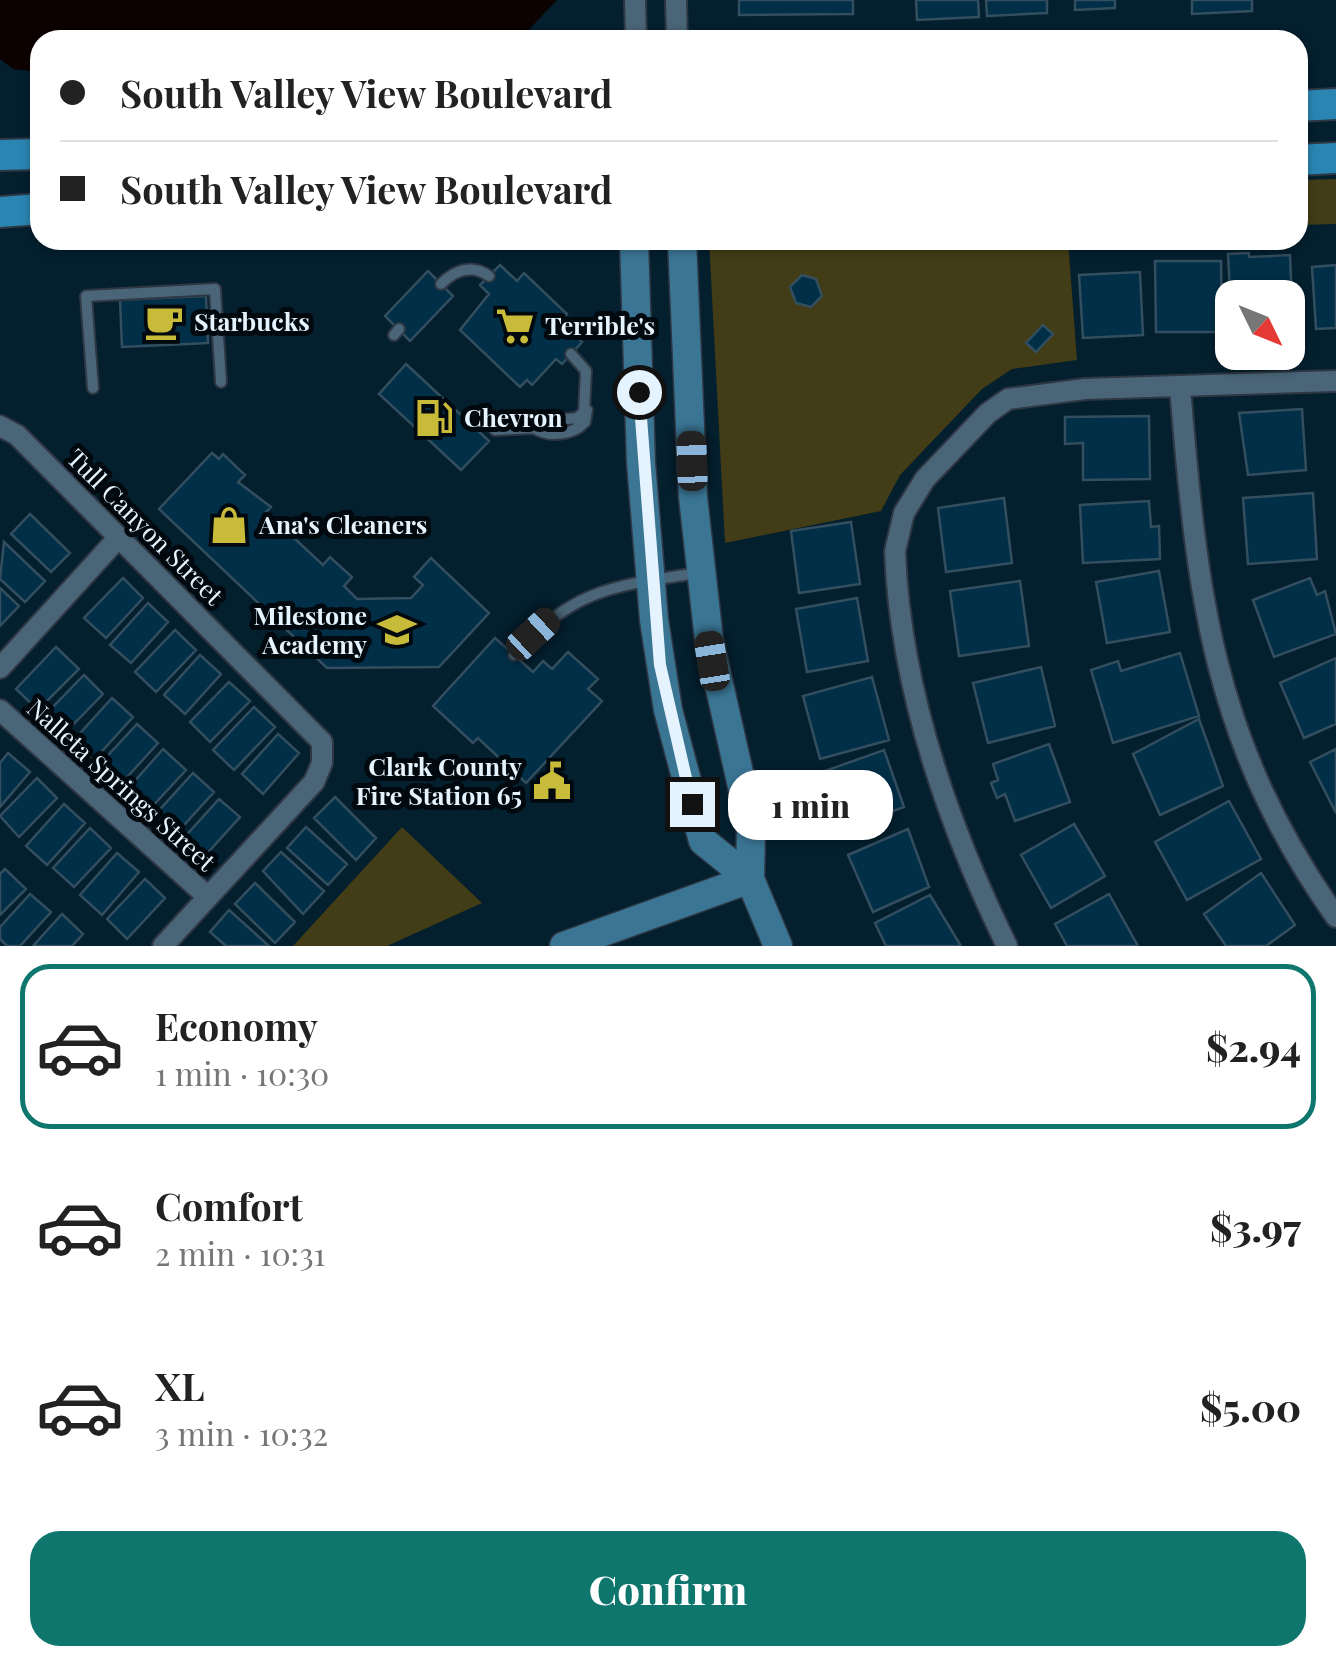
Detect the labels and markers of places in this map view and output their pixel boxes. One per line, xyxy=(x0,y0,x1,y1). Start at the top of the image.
cafe icon: Starbucks xyxy=(143,301,185,343)
place label: Starbucks xyxy=(194,304,310,337)
supermarket icon: Terrible's xyxy=(494,305,536,347)
place label: Terrible's xyxy=(545,308,655,341)
fuel station icon: Chevron xyxy=(413,397,455,439)
place label: Chevron xyxy=(464,400,563,433)
shop icon: Ana's Cleaners xyxy=(208,504,250,546)
place label: Ana's Cleaners xyxy=(258,507,427,540)
place label: Milestone Academy xyxy=(253,598,367,660)
school or university icon: Milestone Academy xyxy=(376,609,418,651)
place label: Clark County Fire Station 65 xyxy=(356,749,522,811)
public building icon: Clark County Fire Station 65 xyxy=(531,760,573,802)

